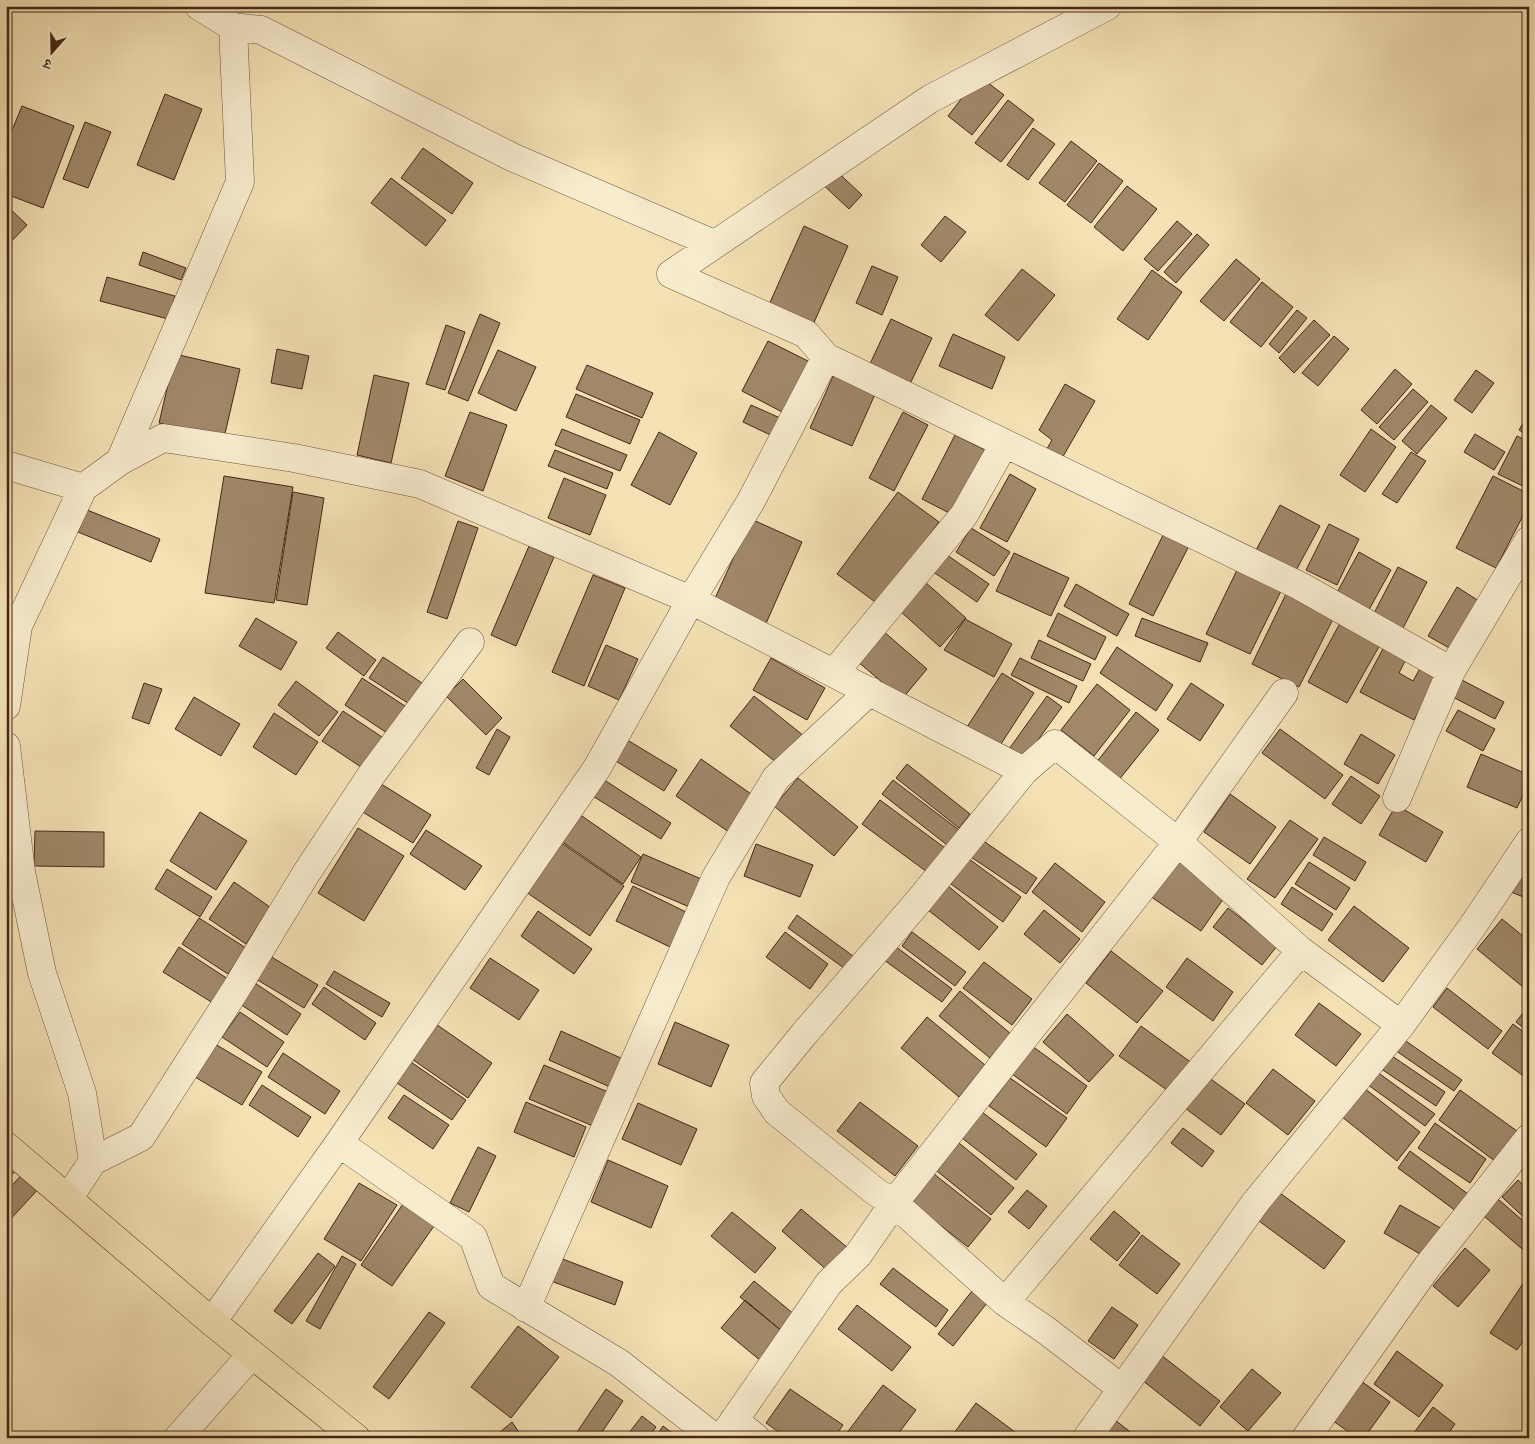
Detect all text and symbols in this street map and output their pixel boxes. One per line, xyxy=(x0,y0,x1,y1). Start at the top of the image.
north arrow xyxy=(28,28,78,78)
text: उ xyxy=(41,51,56,73)

